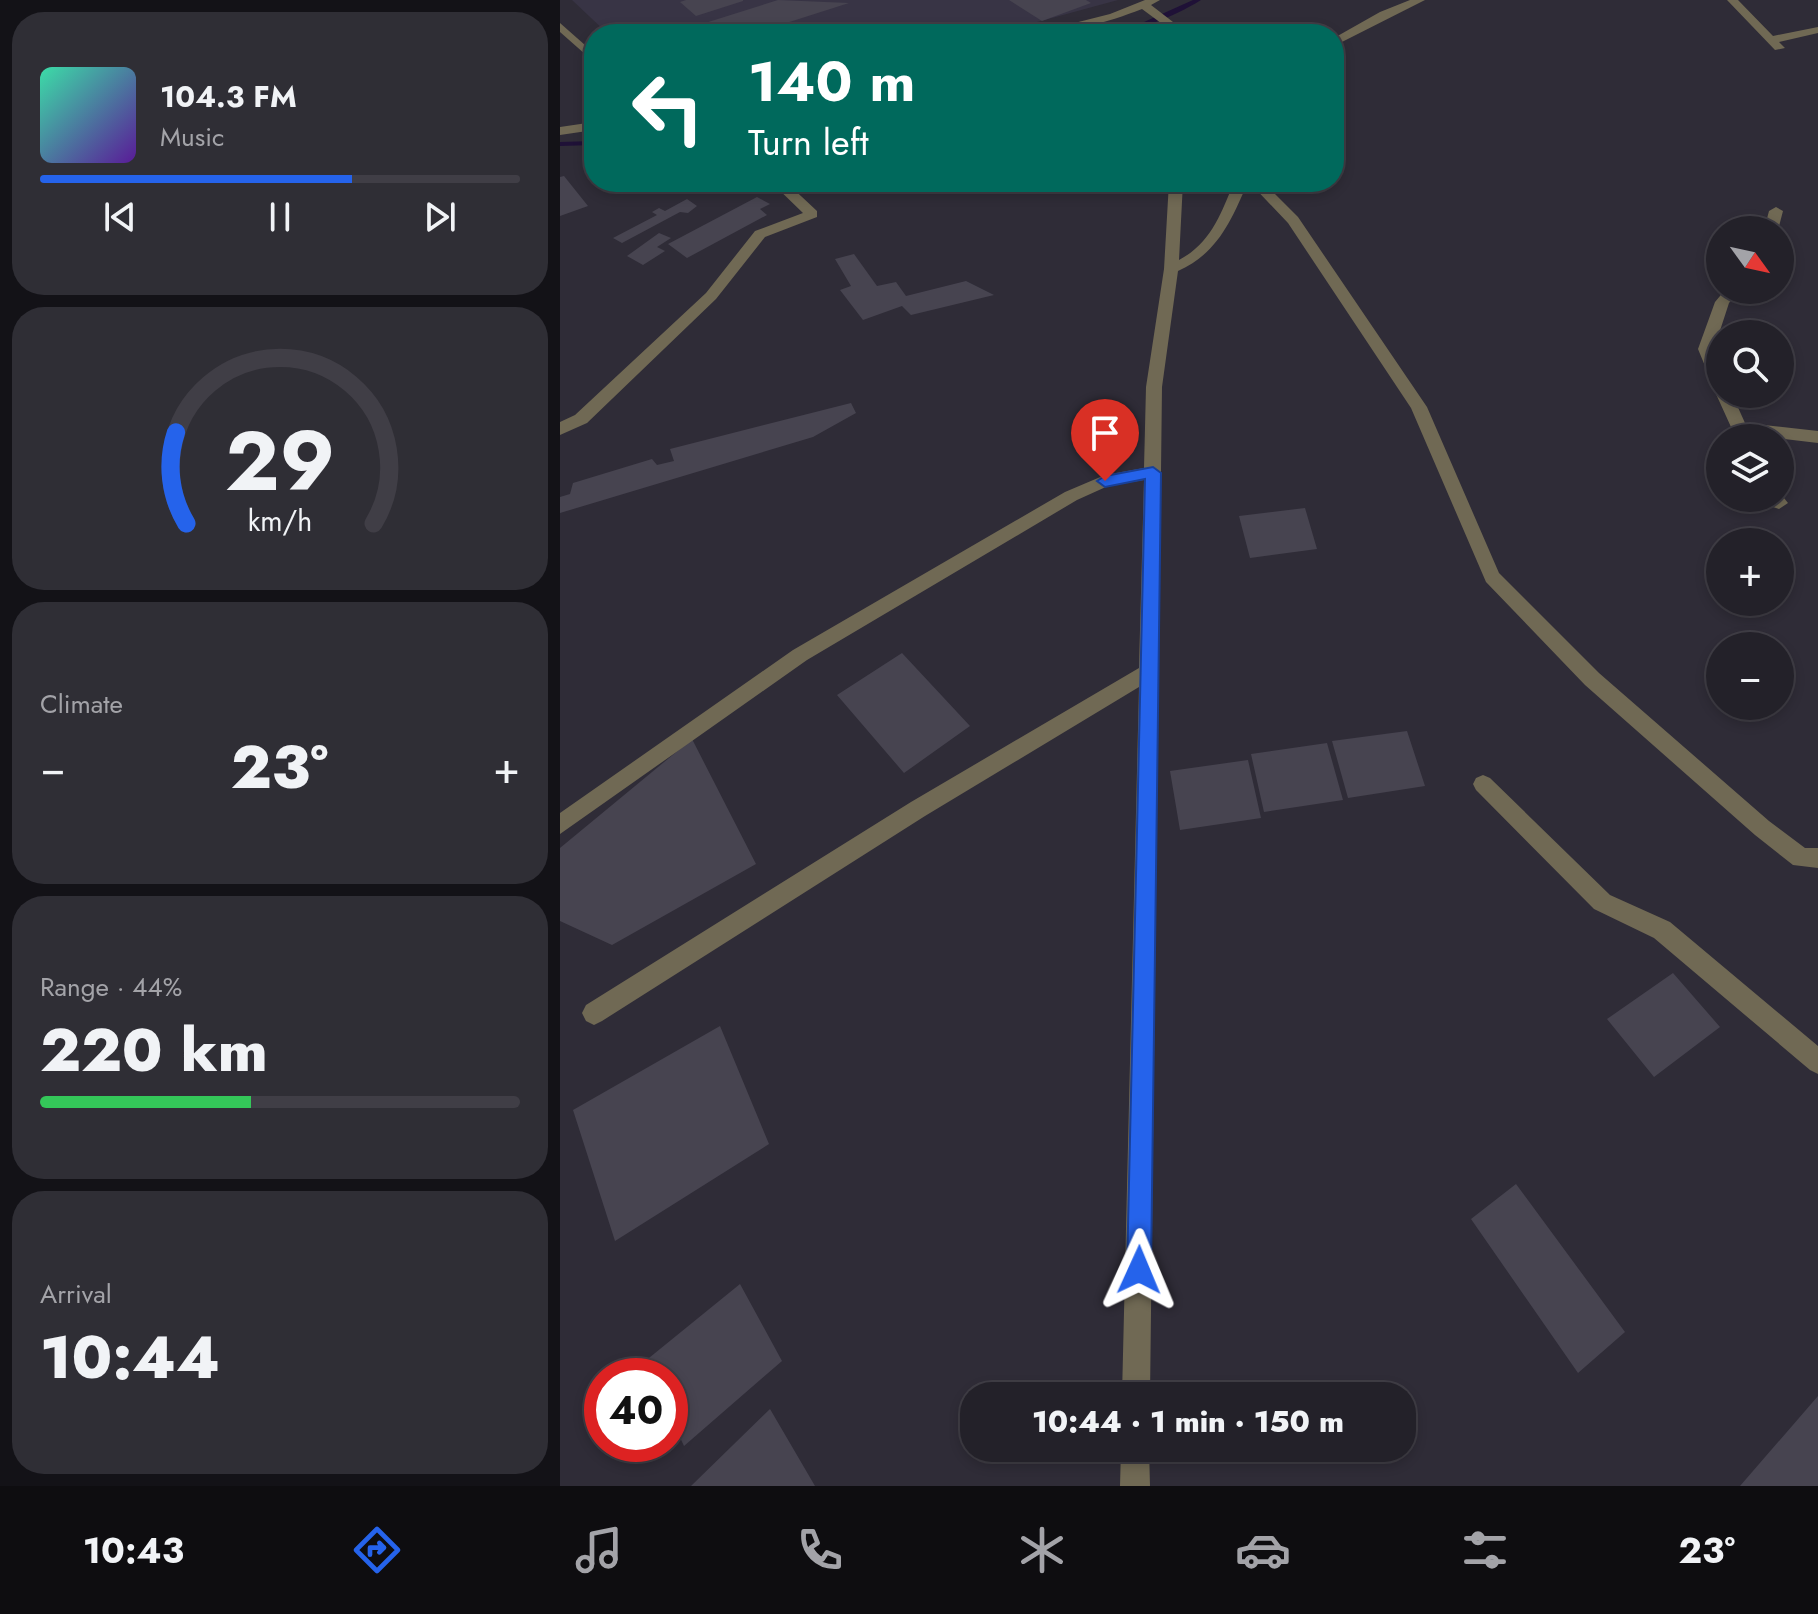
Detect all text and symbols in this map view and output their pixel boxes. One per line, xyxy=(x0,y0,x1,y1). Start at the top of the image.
text: 140 m xyxy=(748,41,915,122)
icon: left xyxy=(616,56,720,160)
text: 104.3 FM xyxy=(160,75,297,118)
text: Turn left xyxy=(748,116,869,168)
text: Music xyxy=(160,118,224,156)
icon: previous xyxy=(98,195,142,239)
icon: pause xyxy=(258,195,302,239)
icon: next xyxy=(418,195,462,239)
north arrow xyxy=(1706,216,1794,304)
map controls xyxy=(1706,216,1794,720)
button: search xyxy=(1706,320,1794,408)
pin xyxy=(1071,399,1139,481)
text: 29 xyxy=(225,401,335,521)
icon: arrive xyxy=(1083,411,1127,455)
button: layers xyxy=(1706,424,1794,512)
text: km/h xyxy=(248,500,312,542)
button: + xyxy=(1706,528,1794,616)
button: − xyxy=(1706,632,1794,720)
text: Climate xyxy=(40,685,123,723)
text: 23° xyxy=(231,724,328,811)
text: − xyxy=(40,736,66,800)
text: + xyxy=(493,736,520,800)
text: Range · 44% xyxy=(40,968,182,1006)
text: 220 km xyxy=(40,1007,268,1094)
position arrow xyxy=(1097,1228,1181,1312)
text: Arrival xyxy=(40,1275,112,1313)
text: 10:44 xyxy=(40,1314,220,1401)
speed limit sign: 40 xyxy=(584,1358,688,1462)
text: 10:44 · 1 min · 150 m xyxy=(1032,1400,1344,1443)
icon: directions xyxy=(349,1522,405,1578)
icon: music xyxy=(571,1522,627,1578)
icon: phone xyxy=(792,1522,848,1578)
icon: climate xyxy=(1014,1522,1070,1578)
icon: car xyxy=(1235,1522,1291,1578)
icon: filters xyxy=(1457,1522,1513,1578)
text: 10:43 xyxy=(83,1524,184,1576)
text: 23° xyxy=(1678,1524,1735,1576)

